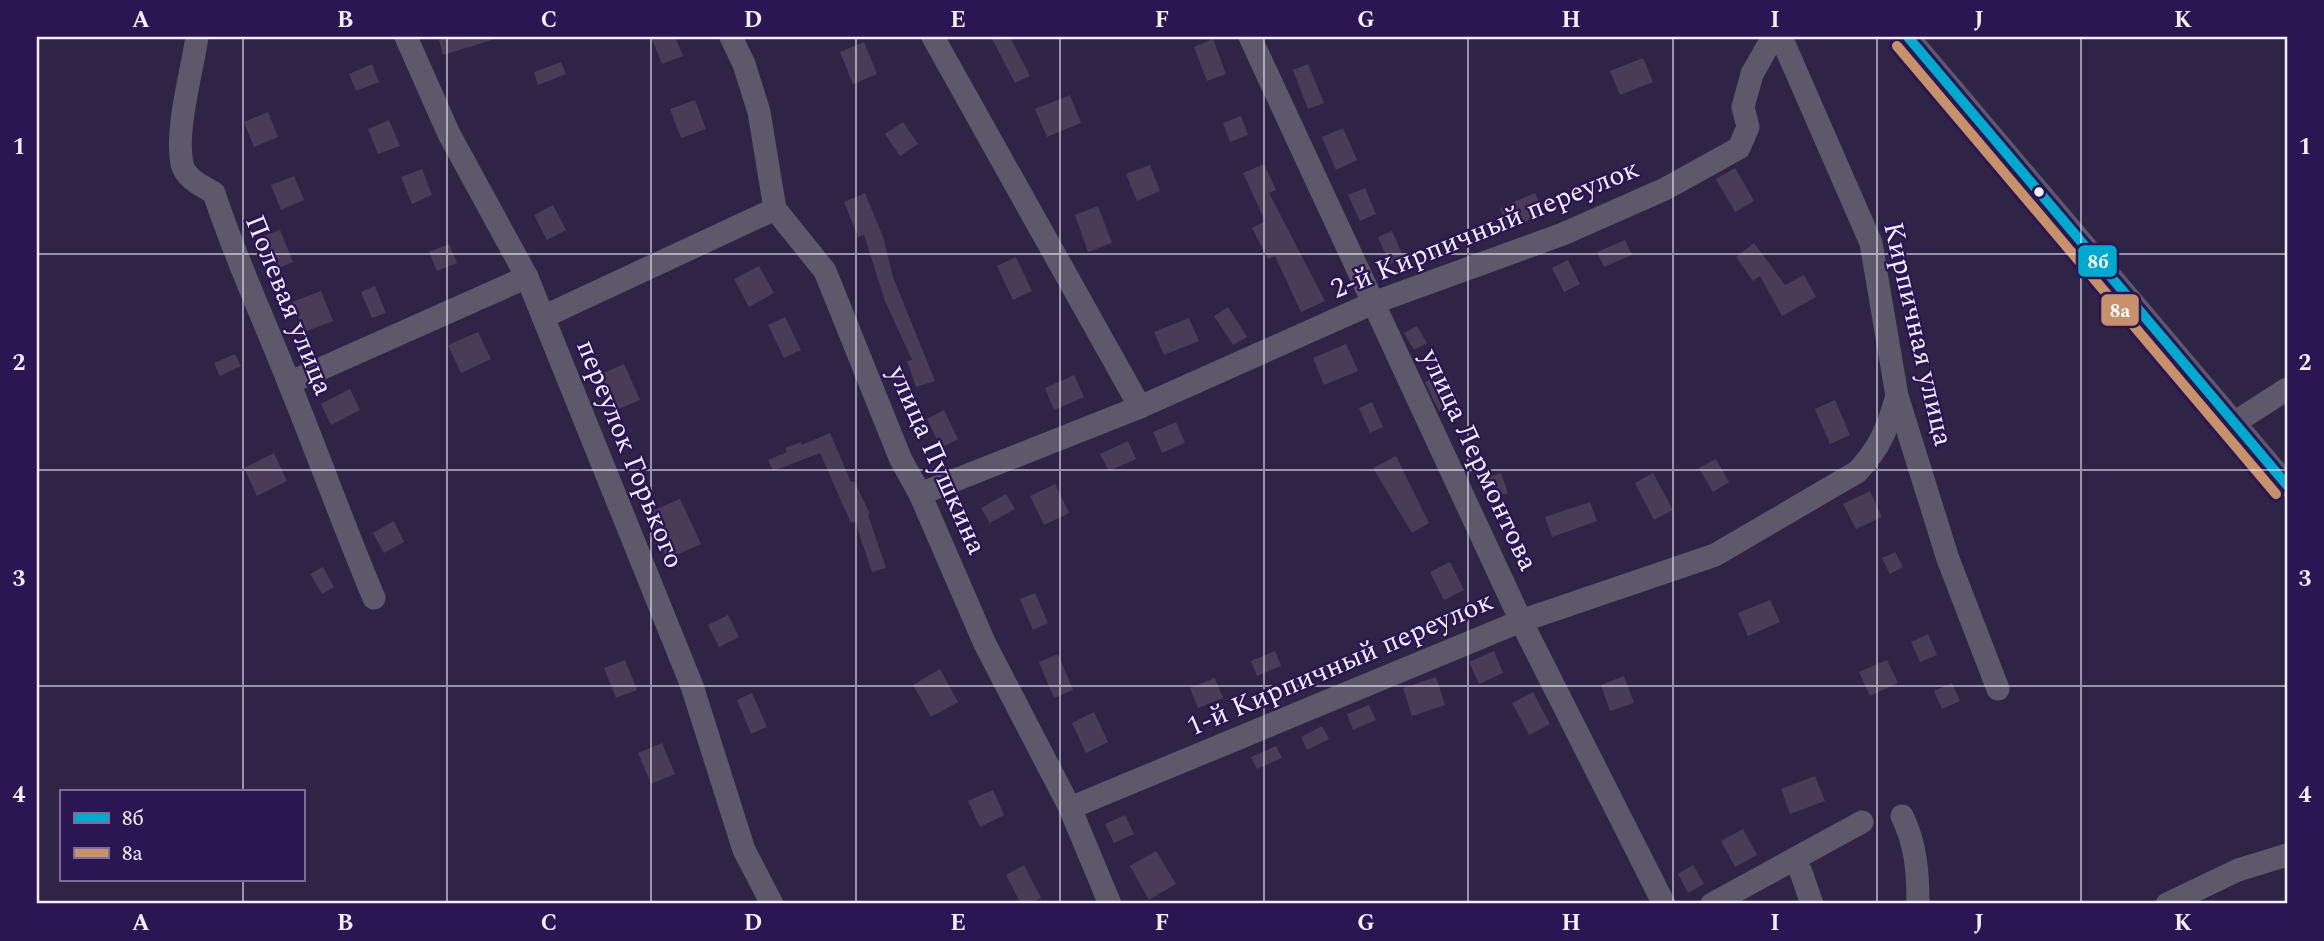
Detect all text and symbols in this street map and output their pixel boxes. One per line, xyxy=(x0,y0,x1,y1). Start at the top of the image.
text: A xyxy=(132,3,150,38)
text: B xyxy=(337,3,353,38)
text: C xyxy=(541,3,557,38)
text: D xyxy=(744,3,762,38)
text: E xyxy=(950,3,966,38)
text: F xyxy=(1155,3,1169,38)
text: G xyxy=(1357,3,1375,38)
text: H xyxy=(1561,3,1581,38)
text: I xyxy=(1770,3,1780,38)
text: J xyxy=(1974,3,1984,38)
text: K xyxy=(2174,3,2192,38)
text: 1 xyxy=(13,130,25,165)
text: 1 xyxy=(2299,130,2311,165)
street label: 2-й Кирпичный переулок xyxy=(1324,147,1646,311)
unlabelled marker xyxy=(2032,185,2046,199)
street label: Полевая улица xyxy=(233,208,345,402)
street label: Кирпичная улица xyxy=(1871,218,1965,451)
line badge: 8б xyxy=(2077,244,2118,278)
text: 8б xyxy=(2087,248,2109,277)
line badge: 8а xyxy=(2100,293,2140,327)
text: 8а xyxy=(2110,297,2130,326)
street label: переулок Горького xyxy=(564,333,696,575)
street label: улица Лермонтова xyxy=(1408,341,1550,579)
text: 2 xyxy=(13,346,26,381)
text: 2 xyxy=(2299,346,2312,381)
street label: улица Пушкина xyxy=(876,358,998,562)
text: 3 xyxy=(13,562,26,597)
text: 3 xyxy=(2299,562,2312,597)
street label: 1-й Кирпичный переулок xyxy=(1180,580,1500,748)
text: 4 xyxy=(13,778,26,813)
text: 4 xyxy=(2299,778,2312,813)
legend xyxy=(60,790,304,881)
text: 8б xyxy=(122,803,144,835)
text: 8а xyxy=(122,838,143,870)
text: A xyxy=(132,906,150,941)
text: B xyxy=(337,906,353,941)
text: C xyxy=(541,906,557,941)
text: D xyxy=(744,906,762,941)
text: E xyxy=(950,906,966,941)
text: F xyxy=(1155,906,1169,941)
text: G xyxy=(1357,906,1375,941)
text: H xyxy=(1561,906,1581,941)
text: I xyxy=(1770,906,1780,941)
text: J xyxy=(1974,906,1984,941)
text: K xyxy=(2174,906,2192,941)

